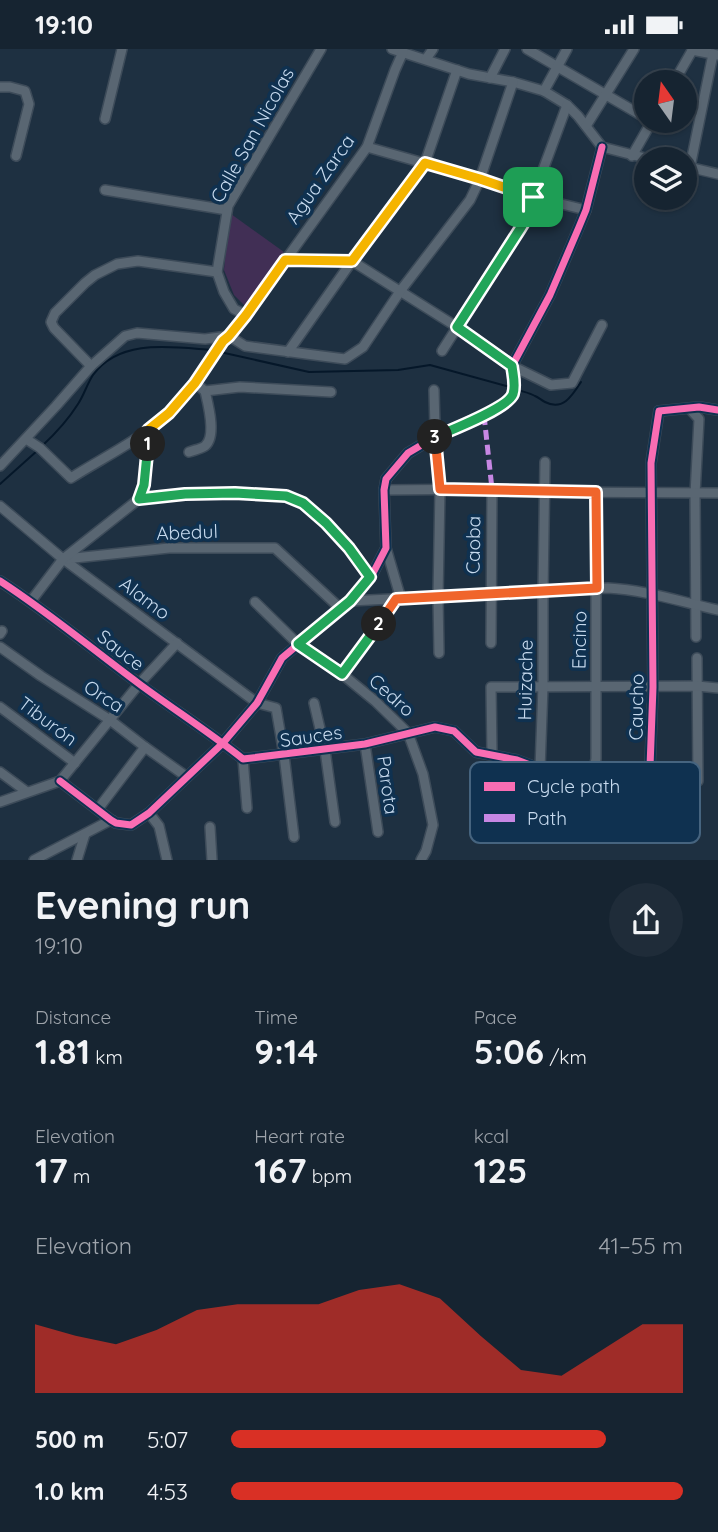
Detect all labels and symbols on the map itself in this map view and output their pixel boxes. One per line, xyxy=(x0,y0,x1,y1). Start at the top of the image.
street label: Calle San Nicolas xyxy=(205,63,299,207)
north arrow xyxy=(634,70,696,133)
street label: Agua Zarca xyxy=(280,130,360,228)
pin xyxy=(503,167,563,227)
pin: 3 xyxy=(418,419,452,455)
pin: 1 xyxy=(130,427,166,461)
street label: Caoba xyxy=(460,516,486,574)
street label: Abedul xyxy=(156,519,218,545)
street label: Alamo xyxy=(115,571,175,625)
pin: 2 xyxy=(362,607,396,641)
street label: Encino xyxy=(566,611,592,669)
street label: Sauce xyxy=(93,624,149,676)
street label: Huizache xyxy=(512,640,538,720)
street label: Cedro xyxy=(364,668,420,722)
street label: Caucho xyxy=(623,673,649,741)
street label: Orca xyxy=(80,674,128,718)
street label: Tiburón xyxy=(14,691,82,751)
street label: Sauces xyxy=(278,720,344,752)
street label: Parota xyxy=(372,754,404,816)
legend xyxy=(470,762,700,843)
text: Cycle path xyxy=(527,774,620,798)
text: Path xyxy=(527,806,567,830)

